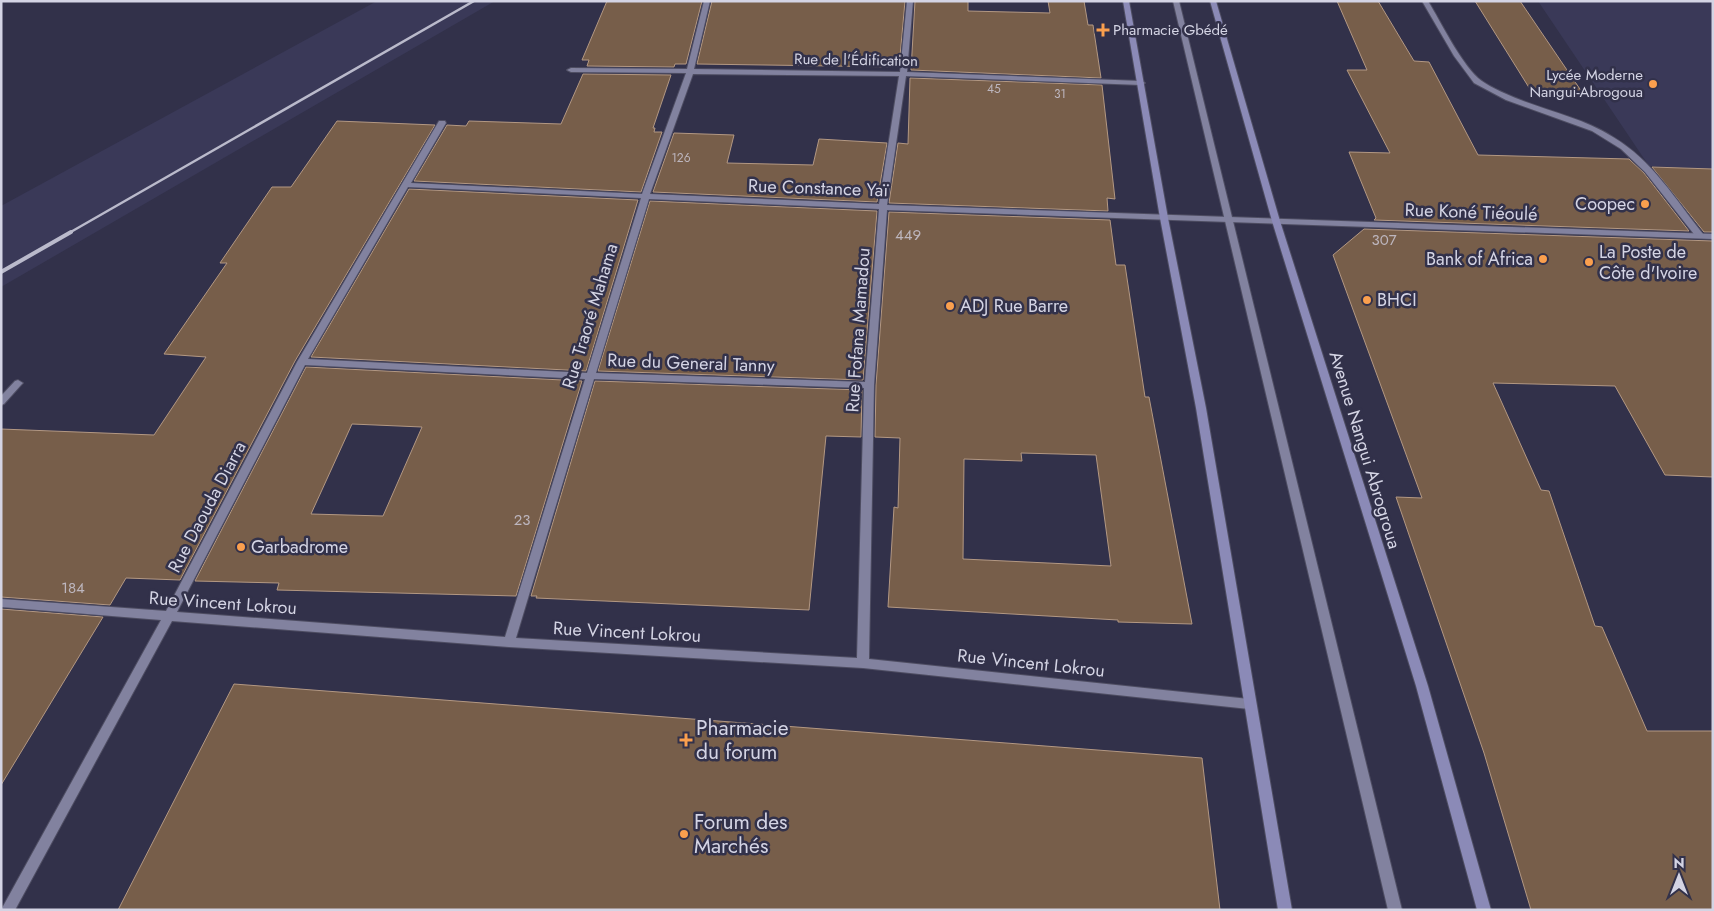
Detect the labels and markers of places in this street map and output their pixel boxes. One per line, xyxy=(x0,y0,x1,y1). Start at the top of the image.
place label: Pharmacie Gbédé xyxy=(1113,19,1228,41)
marker: Pharmacie Gbédé xyxy=(1097,24,1109,36)
place label: Lycée Moderne Nangui-Abrogoua xyxy=(1529,64,1643,103)
marker: Lycée Moderne Nangui-Abrogoua xyxy=(1647,78,1659,90)
place label: Coopec xyxy=(1575,191,1635,217)
marker: Coopec xyxy=(1639,198,1651,210)
place label: La Poste de Côte d'Ivoire xyxy=(1599,239,1697,286)
place label: Bank of Africa xyxy=(1426,246,1533,272)
marker: Bank of Africa xyxy=(1537,253,1549,265)
marker: La Poste de Côte d'Ivoire xyxy=(1583,256,1595,268)
place label: BHCI xyxy=(1377,287,1417,313)
place label: ADJ Rue Barre xyxy=(960,293,1068,319)
marker: BHCI xyxy=(1361,294,1373,306)
marker: ADJ Rue Barre xyxy=(944,300,956,312)
place label: Garbadrome xyxy=(251,534,348,560)
marker: Garbadrome xyxy=(235,541,247,553)
place label: Pharmacie du forum xyxy=(696,713,789,767)
marker: Pharmacie du forum xyxy=(680,734,692,746)
place label: Forum des Marchés xyxy=(694,807,788,861)
marker: Forum des Marchés xyxy=(678,828,690,840)

